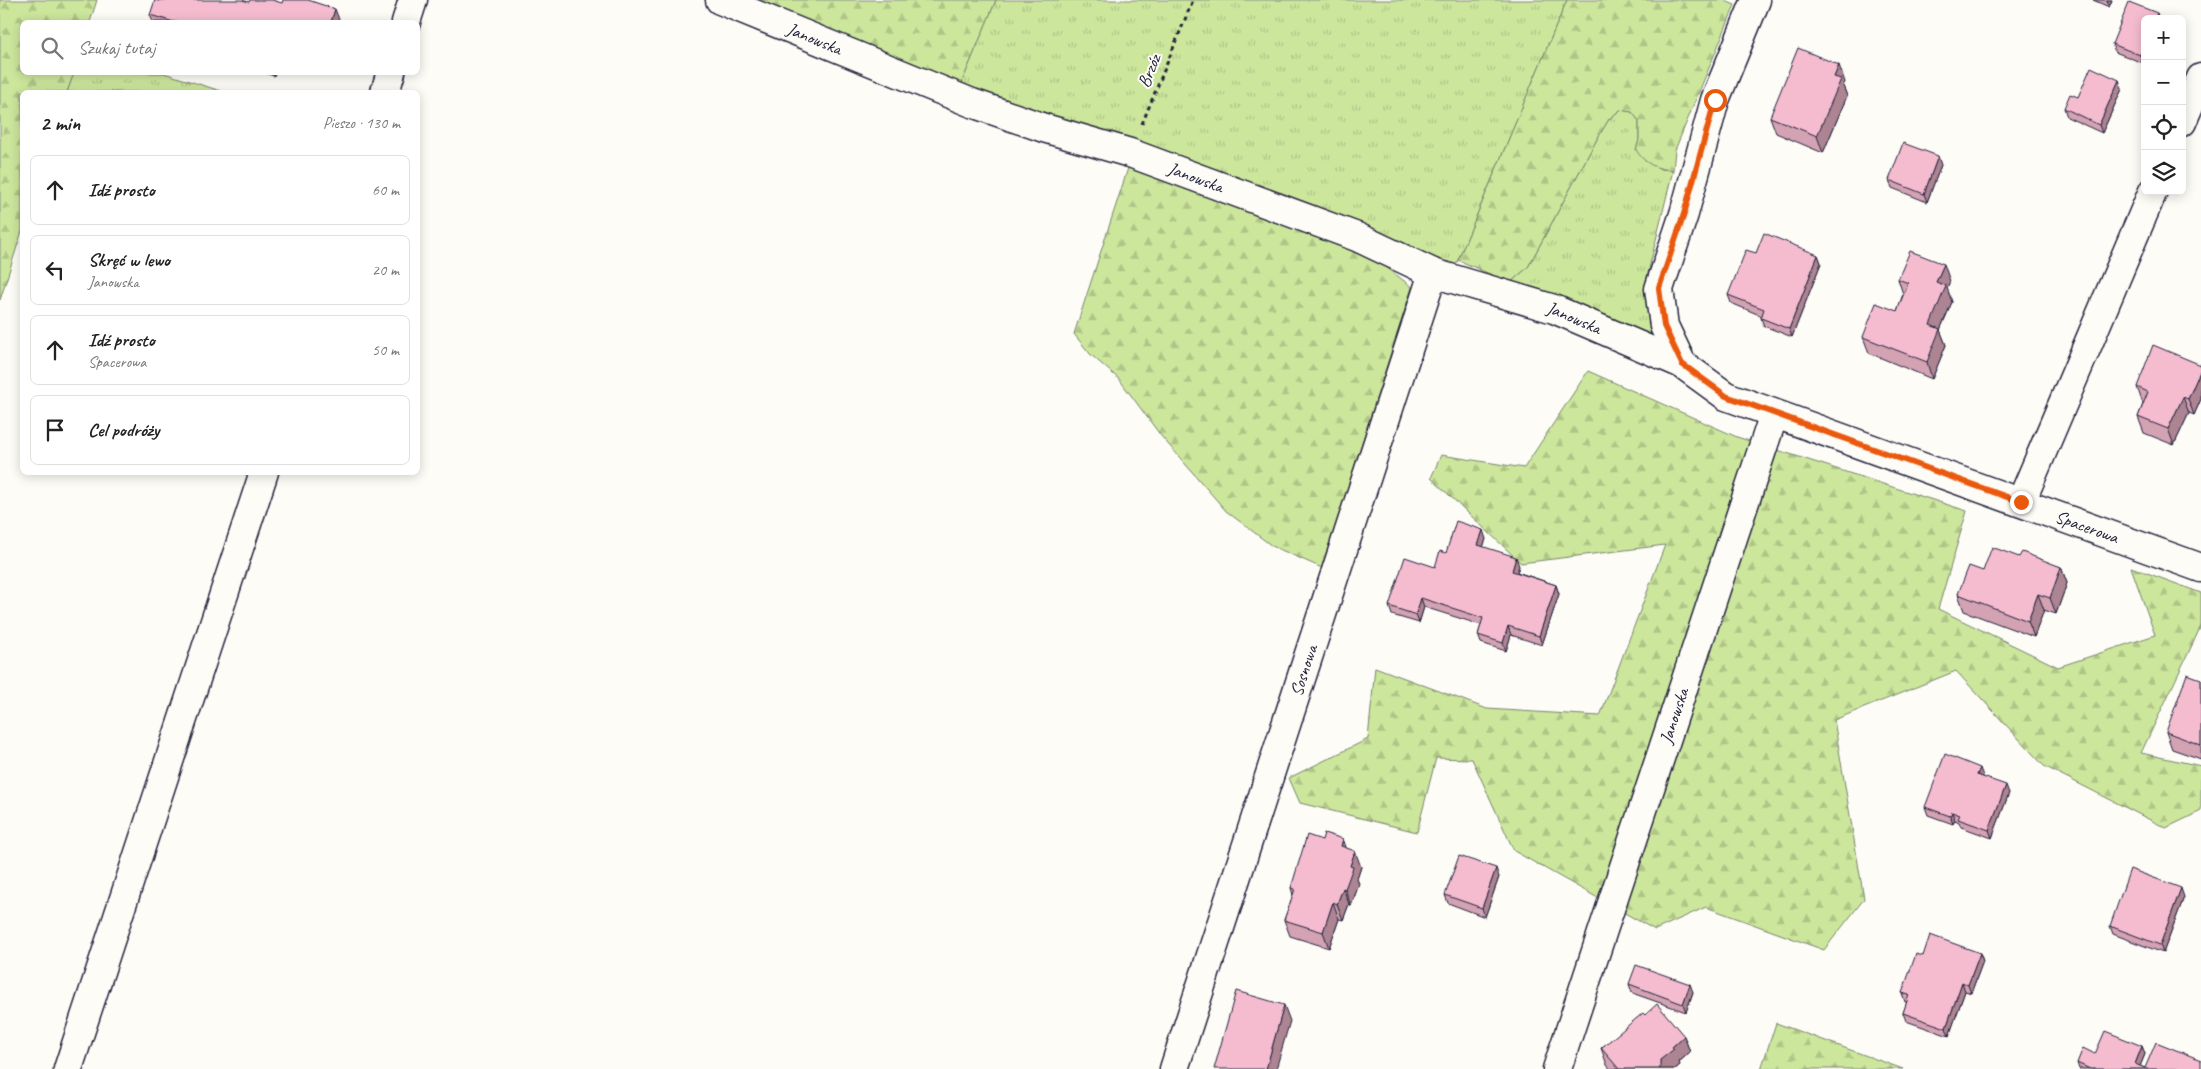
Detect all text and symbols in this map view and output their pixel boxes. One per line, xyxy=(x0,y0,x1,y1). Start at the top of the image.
map controls xyxy=(2141,15,2186,195)
button: + xyxy=(2141,15,2186,60)
street label: Janowska xyxy=(783,17,846,60)
search box xyxy=(20,20,420,75)
icon: search xyxy=(38,34,66,62)
text: Szukaj tutaj xyxy=(78,36,155,60)
street label: Brzóz xyxy=(1133,49,1166,91)
button: − xyxy=(2141,60,2186,105)
route start xyxy=(1704,89,1727,112)
button: locate xyxy=(2141,105,2186,150)
text: 2 min xyxy=(40,110,80,136)
text: Pieszo · 130 m xyxy=(323,113,400,133)
button: layers xyxy=(2141,150,2186,195)
street label: Janowska xyxy=(1164,157,1228,198)
icon: ahead xyxy=(41,176,69,204)
text: Idź prosto xyxy=(88,178,155,202)
text: 60 m xyxy=(372,180,399,200)
text: Skręć w lewo xyxy=(88,248,170,272)
icon: left xyxy=(41,256,69,284)
text: 20 m xyxy=(372,260,399,280)
text: Janowska xyxy=(88,272,139,292)
street label: Janowska xyxy=(1543,296,1606,340)
text: Idź prosto xyxy=(88,328,155,352)
icon: ahead xyxy=(41,336,69,364)
text: 50 m xyxy=(372,340,399,360)
text: Spacerowa xyxy=(88,352,146,372)
icon: arrive xyxy=(41,416,69,444)
text: Cel podróży xyxy=(88,418,159,442)
route end xyxy=(2010,491,2033,514)
street label: Spacerowa xyxy=(2052,505,2123,549)
street label: Sosnowa xyxy=(1285,641,1323,699)
street label: Janowska xyxy=(1654,684,1694,747)

